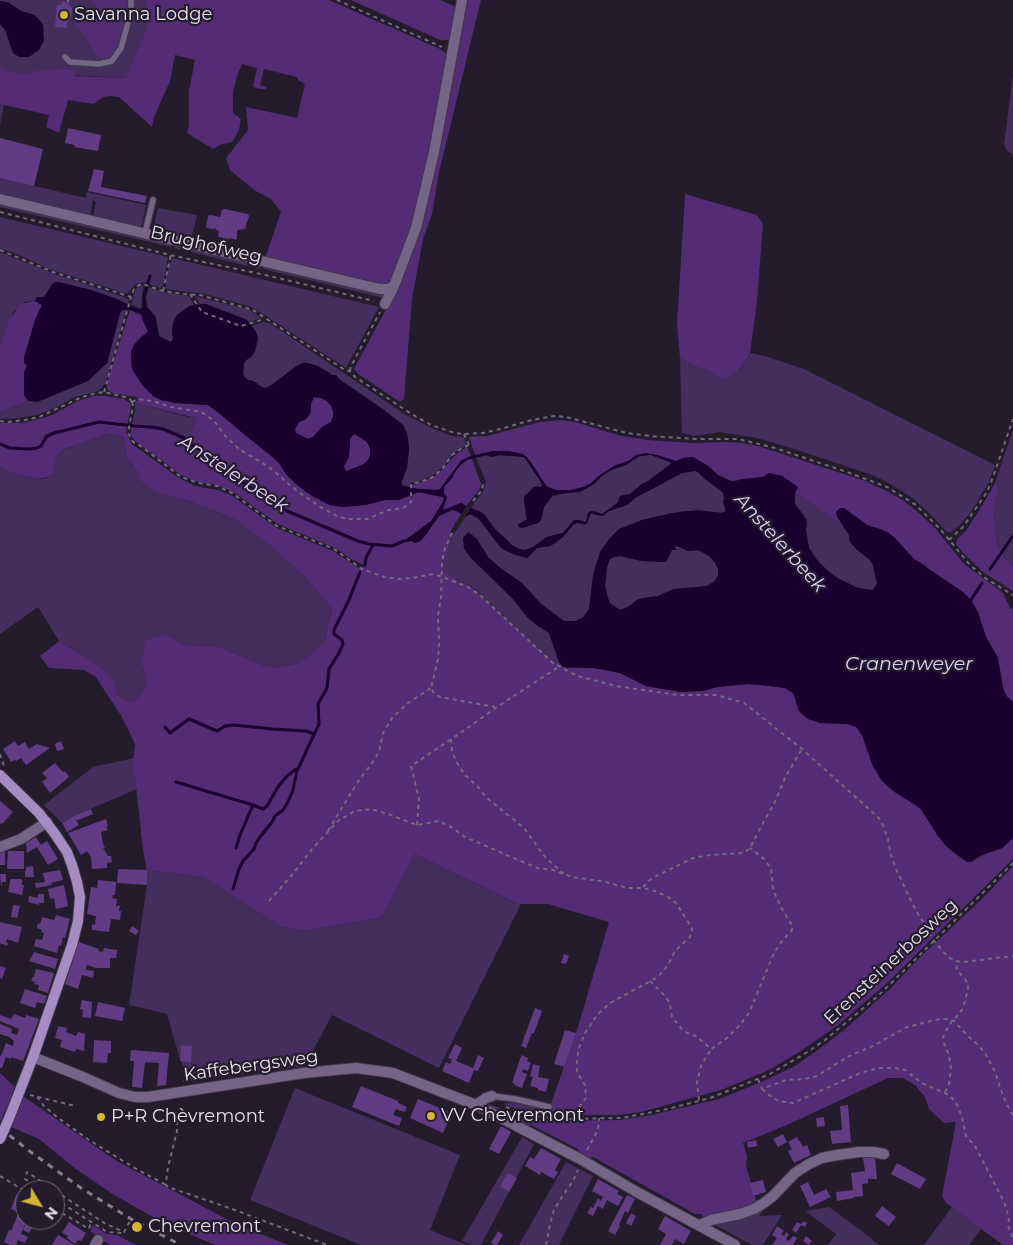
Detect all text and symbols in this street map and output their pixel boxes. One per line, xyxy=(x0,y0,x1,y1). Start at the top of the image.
place label: Savanna Lodge xyxy=(74,4,212,26)
marker: Savanna Lodge xyxy=(58,9,70,21)
street label: Brughofweg xyxy=(148,222,264,268)
water label: Anstelerbeek xyxy=(174,430,292,518)
water label: Anstelerbeek xyxy=(729,489,831,597)
water label: Cranenweyer xyxy=(845,653,973,675)
street label: Erensteinerbosweg xyxy=(820,895,962,1029)
street label: Kaffebergsweg xyxy=(182,1046,320,1086)
place label: VV Chevremont xyxy=(441,1105,584,1127)
place label: P+R Chèvremont xyxy=(111,1106,265,1128)
marker: VV Chevremont xyxy=(425,1110,437,1122)
marker: P+R Chèvremont xyxy=(95,1111,107,1123)
north arrow xyxy=(15,1180,65,1230)
text: N xyxy=(41,1203,62,1223)
place label: Chevremont xyxy=(148,1216,261,1238)
marker: Chevremont xyxy=(130,1220,144,1234)

